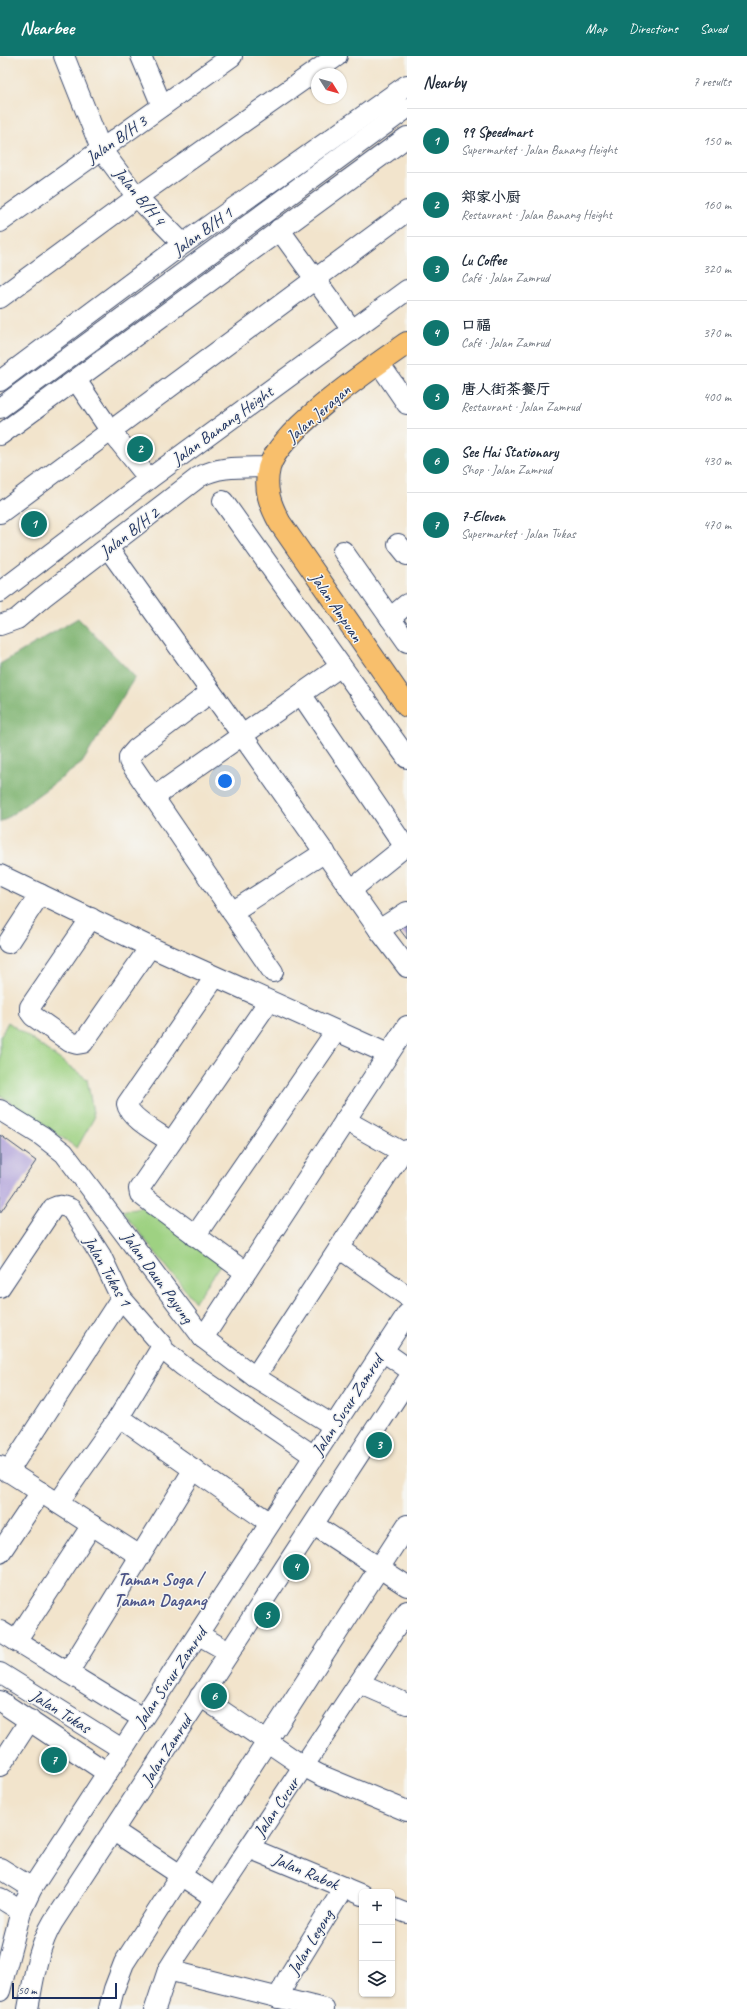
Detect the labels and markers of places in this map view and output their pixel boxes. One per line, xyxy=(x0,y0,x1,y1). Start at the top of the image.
pin: 2 xyxy=(127,434,153,464)
pin: 1 xyxy=(21,509,47,539)
pin: 3 xyxy=(366,1430,392,1460)
pin: 4 xyxy=(283,1552,309,1582)
pin: 5 xyxy=(254,1600,280,1630)
pin: 6 xyxy=(201,1681,227,1711)
pin: 7 xyxy=(41,1745,67,1775)

